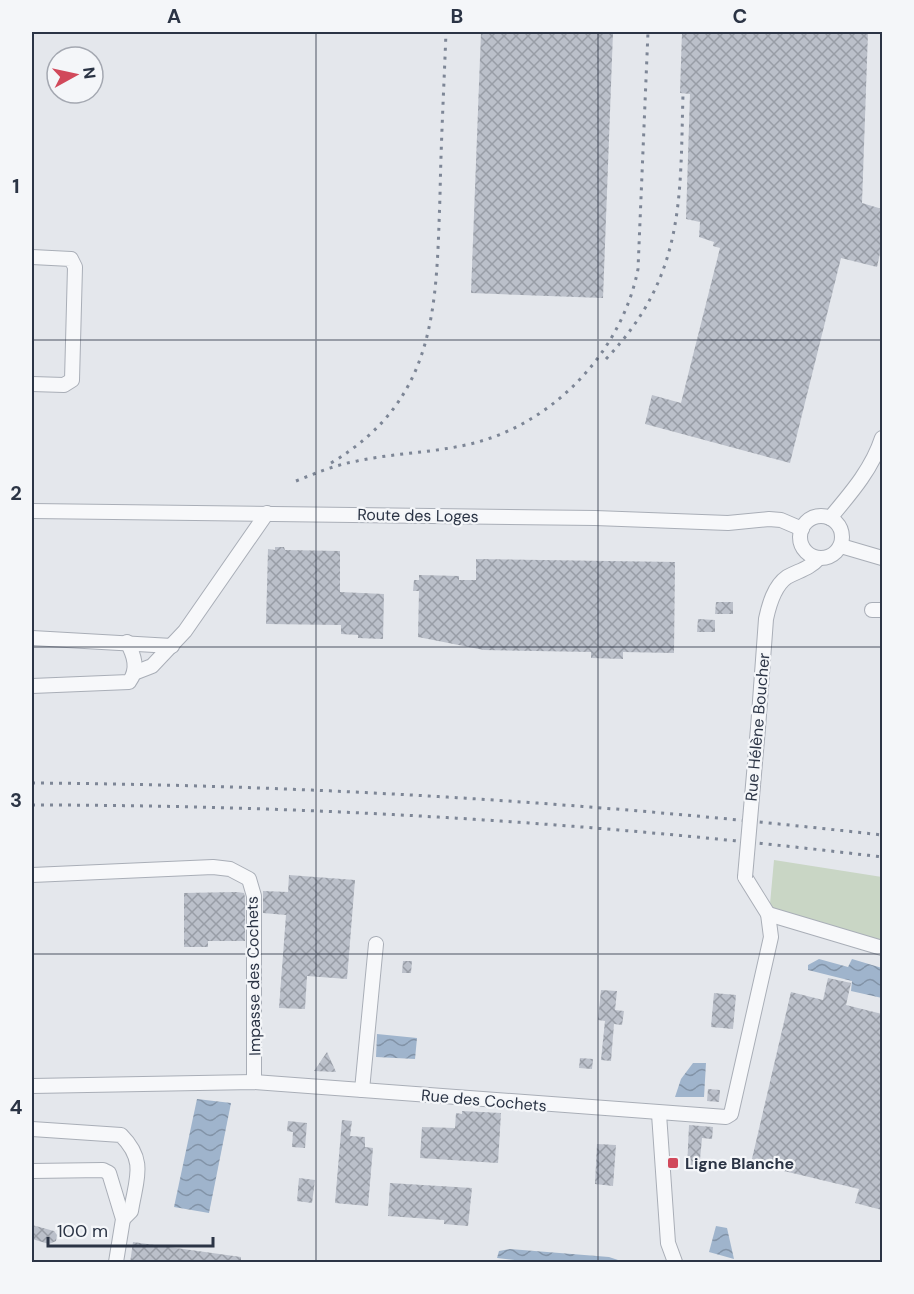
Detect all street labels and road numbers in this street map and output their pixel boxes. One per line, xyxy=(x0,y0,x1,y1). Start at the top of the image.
street label: Route des Loges xyxy=(357,504,479,527)
street label: Rue Hélène Boucher xyxy=(741,652,774,802)
street label: Impasse des Cochets xyxy=(242,896,265,1056)
street label: Rue des Cochets xyxy=(420,1085,548,1116)

